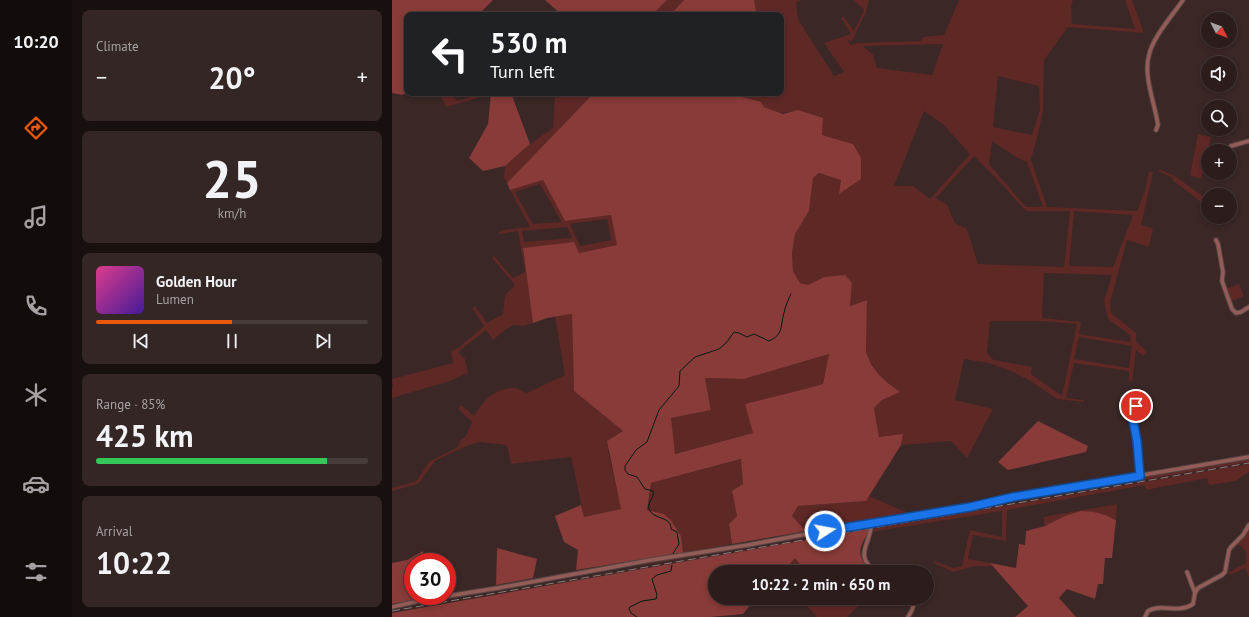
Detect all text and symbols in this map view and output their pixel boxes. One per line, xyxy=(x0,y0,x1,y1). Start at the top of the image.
north arrow xyxy=(1201,12,1237,48)
map controls xyxy=(1201,12,1237,224)
text: 530 m xyxy=(490,24,567,61)
icon: left xyxy=(424,28,476,80)
text: 10:20 xyxy=(13,30,59,53)
text: Climate xyxy=(96,38,139,55)
button: sound xyxy=(1201,56,1237,92)
text: 20° xyxy=(208,58,256,97)
text: Turn left xyxy=(490,60,555,83)
text: − xyxy=(96,63,107,91)
text: + xyxy=(357,63,368,91)
button: search xyxy=(1201,100,1237,136)
icon: directions xyxy=(22,114,50,142)
button: + xyxy=(1201,144,1237,180)
text: 25 xyxy=(203,145,261,212)
button: − xyxy=(1201,188,1237,224)
icon: music xyxy=(22,203,50,231)
text: km/h xyxy=(218,205,246,222)
text: Golden Hour xyxy=(156,272,236,291)
text: Lumen xyxy=(156,291,194,308)
icon: phone xyxy=(22,292,50,320)
icon: previous xyxy=(130,330,152,352)
icon: pause xyxy=(221,330,243,352)
icon: next xyxy=(312,330,334,352)
icon: climate xyxy=(22,381,50,409)
pin xyxy=(1119,389,1153,423)
icon: arrive xyxy=(1125,395,1147,417)
text: Range · 85% xyxy=(96,396,165,413)
text: 425 km xyxy=(96,416,194,455)
icon: car xyxy=(22,470,50,498)
position arrow xyxy=(804,510,846,552)
text: Arrival xyxy=(96,523,132,540)
text: 10:22 xyxy=(96,543,172,582)
speed limit sign: 30 xyxy=(404,553,456,605)
icon: filters xyxy=(22,558,50,586)
text: 10:22 · 2 min · 650 m xyxy=(752,575,890,594)

